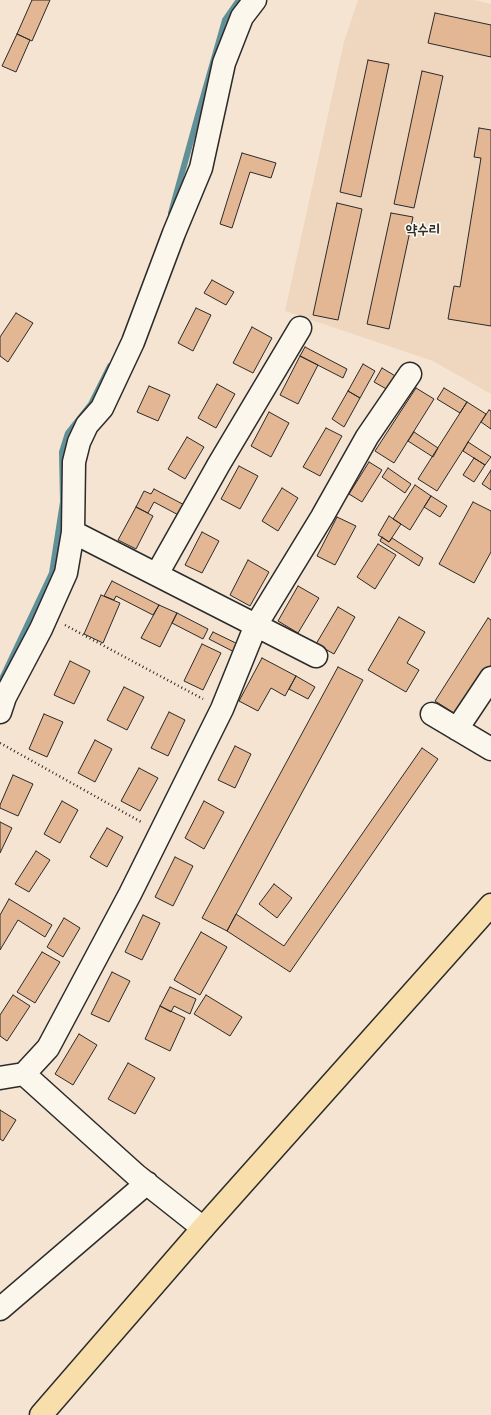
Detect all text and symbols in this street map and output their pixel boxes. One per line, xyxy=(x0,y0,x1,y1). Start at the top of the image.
district label: 약수리 xyxy=(406,224,440,240)

